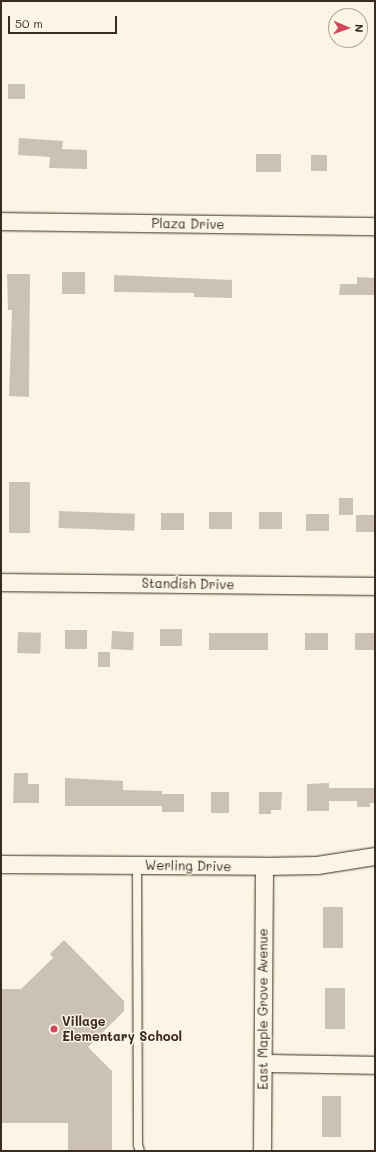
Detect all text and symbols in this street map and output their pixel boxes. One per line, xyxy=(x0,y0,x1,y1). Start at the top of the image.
scale bar xyxy=(10,8,119,34)
north arrow xyxy=(328,8,368,48)
text: 50 m xyxy=(15,15,43,31)
text: N xyxy=(352,24,367,33)
street label: Plaza Drive xyxy=(151,216,225,232)
street label: Standish Drive xyxy=(142,575,234,593)
street label: Werling Drive xyxy=(145,857,231,875)
street label: East Maple Grove Avenue xyxy=(255,928,271,1090)
place label: Village Elementary School xyxy=(62,1014,182,1045)
marker: Village Elementary School xyxy=(49,1024,59,1034)

